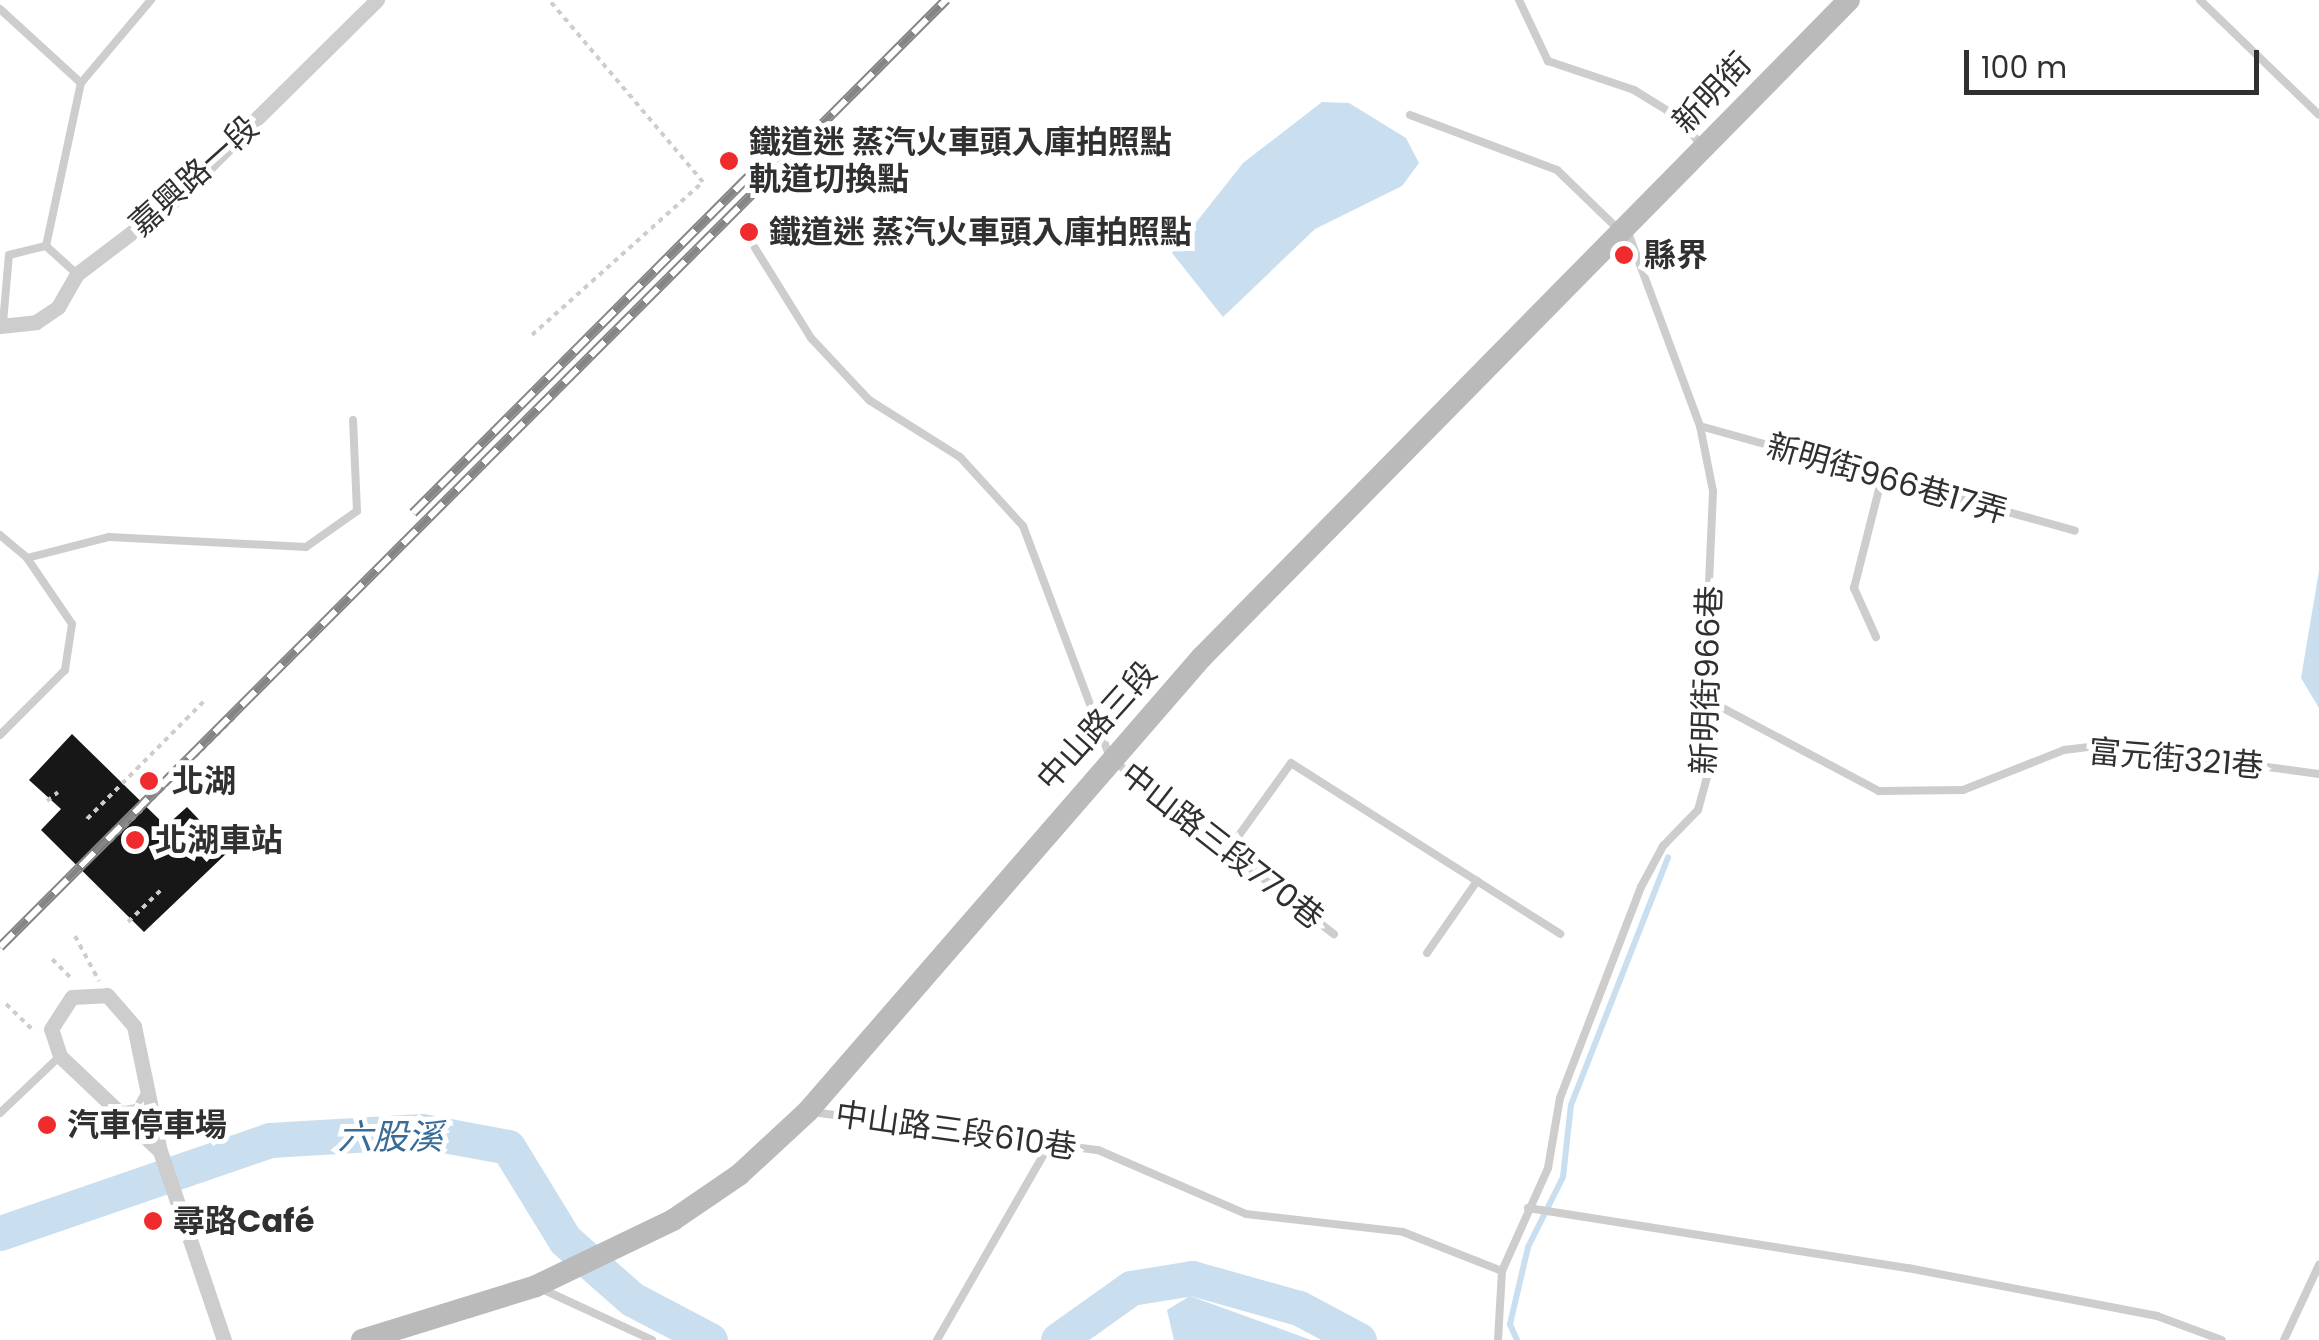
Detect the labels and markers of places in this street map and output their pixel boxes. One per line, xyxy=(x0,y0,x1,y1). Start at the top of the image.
place label: 鐵道迷 蒸汽火車頭入庫拍照點 軌道切換點 xyxy=(749,124,1172,199)
marker: 鐵道迷 蒸汽火車頭入庫拍照點 軌道切換點 xyxy=(718,150,740,172)
place label: 鐵道迷 蒸汽火車頭入庫拍照點 xyxy=(769,213,1192,251)
marker: 鐵道迷 蒸汽火車頭入庫拍照點 xyxy=(738,221,760,243)
place label: 縣界 xyxy=(1644,236,1708,274)
marker: 縣界 xyxy=(1613,244,1635,266)
place label: 北湖 xyxy=(172,762,236,800)
marker: 北湖 xyxy=(136,768,162,794)
place label: 北湖車站 xyxy=(155,821,283,859)
marker: 北湖車站 xyxy=(124,829,146,851)
place label: 汽車停車場 xyxy=(67,1106,227,1144)
marker: 汽車停車場 xyxy=(36,1114,58,1136)
place label: 尋路Café xyxy=(173,1202,314,1240)
marker: 尋路Café xyxy=(142,1210,164,1232)

